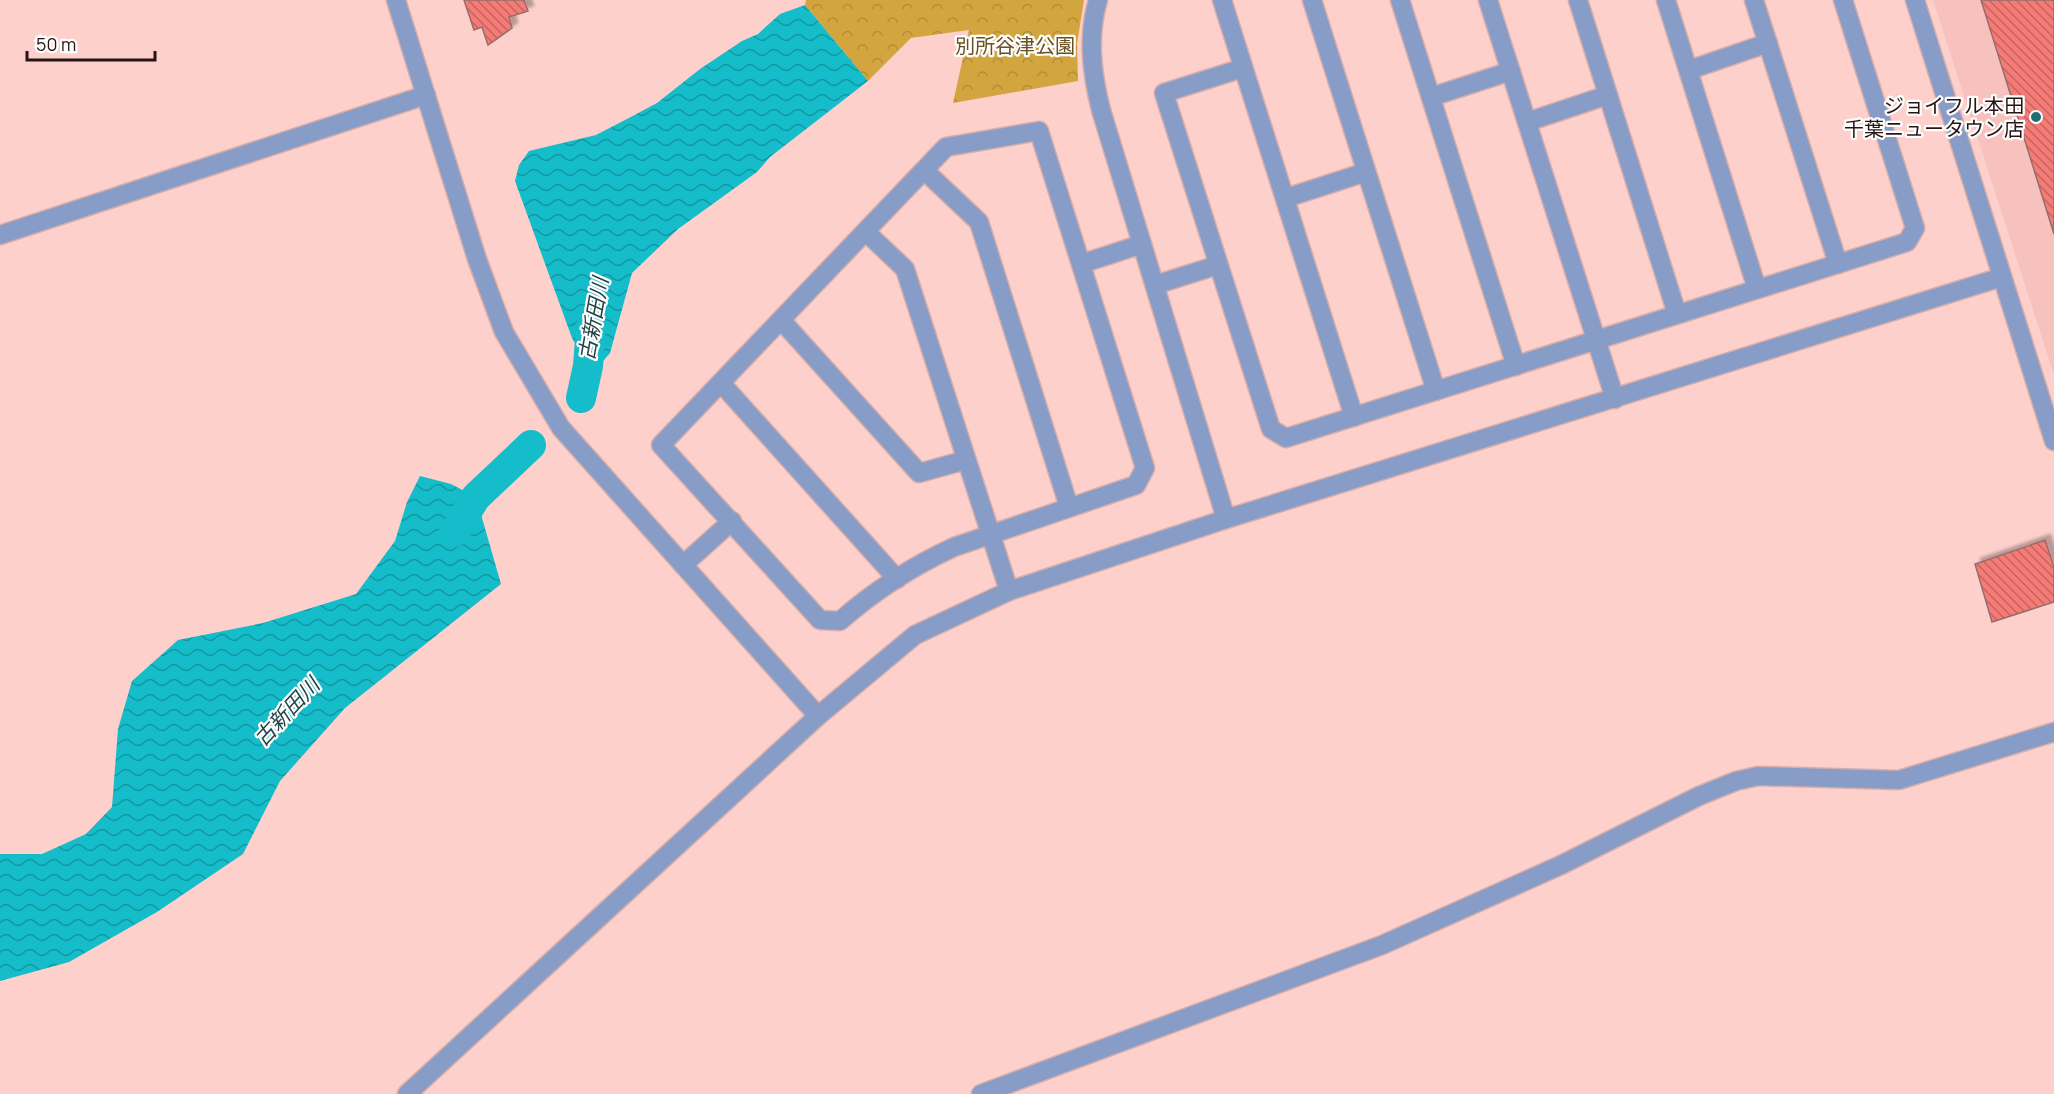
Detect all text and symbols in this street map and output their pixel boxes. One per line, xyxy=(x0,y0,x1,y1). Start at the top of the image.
scale bar xyxy=(27,24,154,62)
text: 50 m xyxy=(36,32,76,56)
park label: 別所谷津公園 xyxy=(955,32,1075,59)
place label: ジョイフル本田 千葉ニュータウン店 xyxy=(1844,92,2024,142)
marker: ジョイフル本田 千葉ニュータウン店 xyxy=(2029,110,2043,124)
water label: 古新田川 xyxy=(572,273,614,363)
water label: 古新田川 xyxy=(247,670,327,752)

